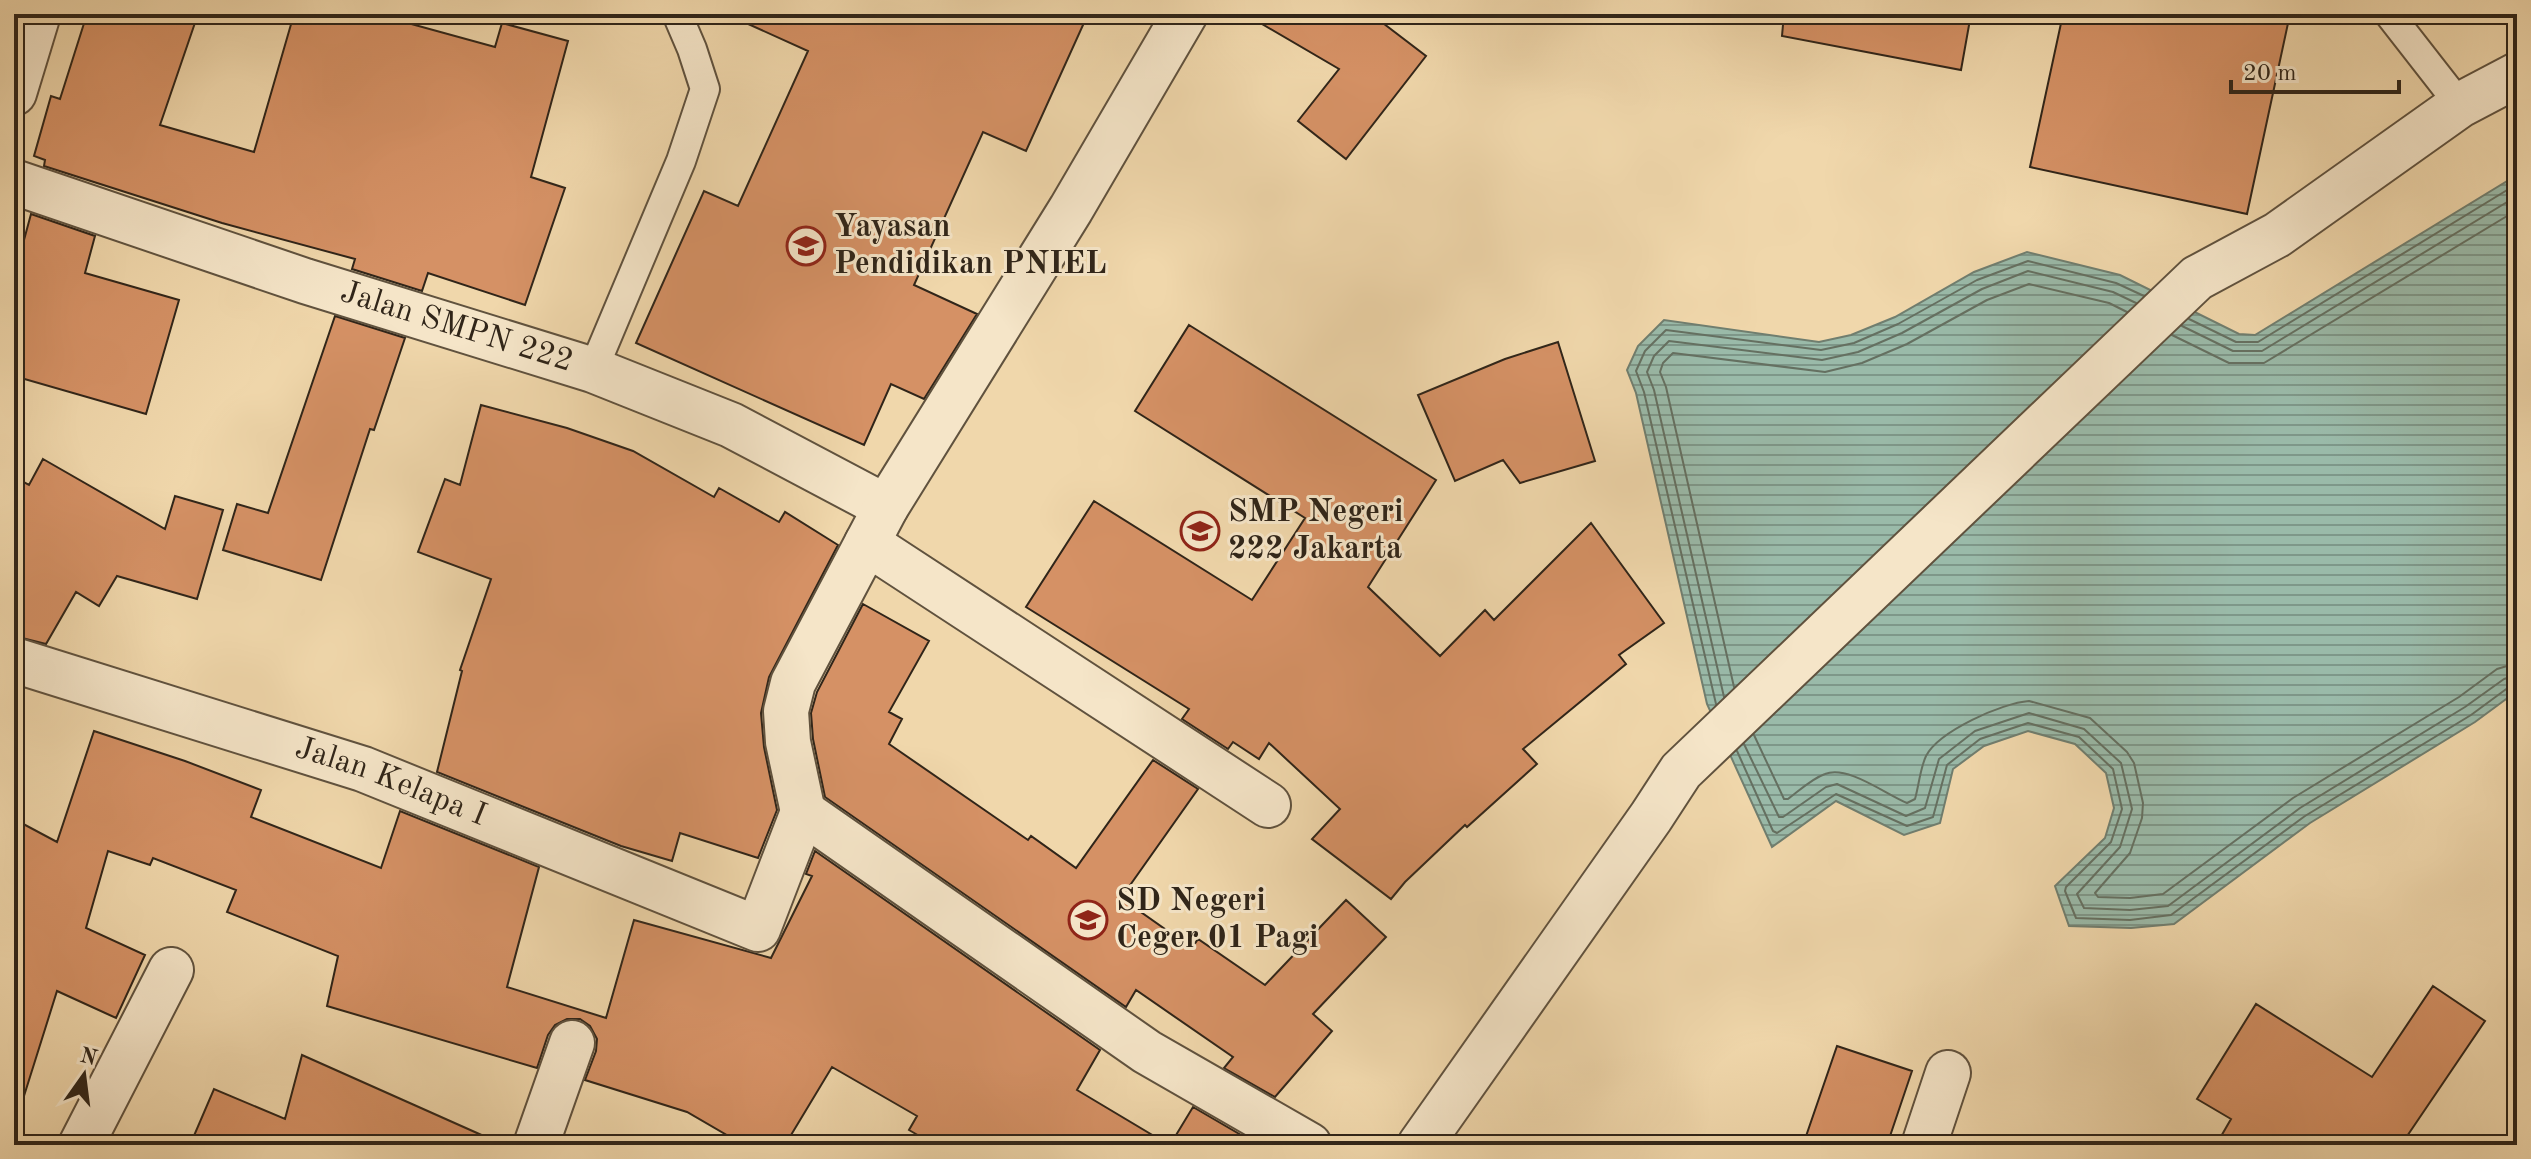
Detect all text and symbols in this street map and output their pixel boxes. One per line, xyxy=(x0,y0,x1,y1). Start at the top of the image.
scale bar xyxy=(2231,44,2399,94)
text: 20 m xyxy=(2243,62,2297,86)
place label: Yayasan Pendidikan PNIEL xyxy=(834,212,1107,281)
school or university icon: Yayasan Pendidikan PNIEL xyxy=(785,225,827,267)
street label: Jalan SMPN 222 xyxy=(336,277,577,379)
place label: SMP Negeri 222 Jakarta xyxy=(1228,497,1404,566)
school or university icon: SMP Negeri 222 Jakarta xyxy=(1179,510,1221,552)
street label: Jalan Kelapa I xyxy=(291,733,490,833)
place label: SD Negeri Ceger 01 Pagi xyxy=(1116,886,1319,955)
school or university icon: SD Negeri Ceger 01 Pagi xyxy=(1067,899,1109,941)
north arrow xyxy=(44,1035,124,1115)
text: N xyxy=(78,1045,99,1070)

